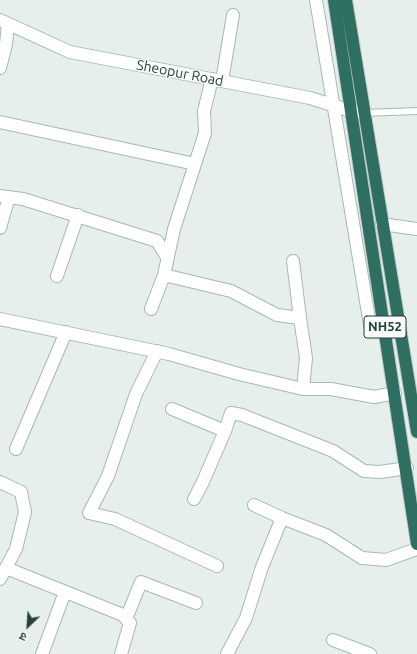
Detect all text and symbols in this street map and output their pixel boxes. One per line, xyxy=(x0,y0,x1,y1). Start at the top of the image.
street label: Sheopur Road xyxy=(135,56,225,90)
road number: NH52 xyxy=(364,316,406,338)
north arrow xyxy=(8,606,48,646)
text: उ xyxy=(17,630,28,644)

